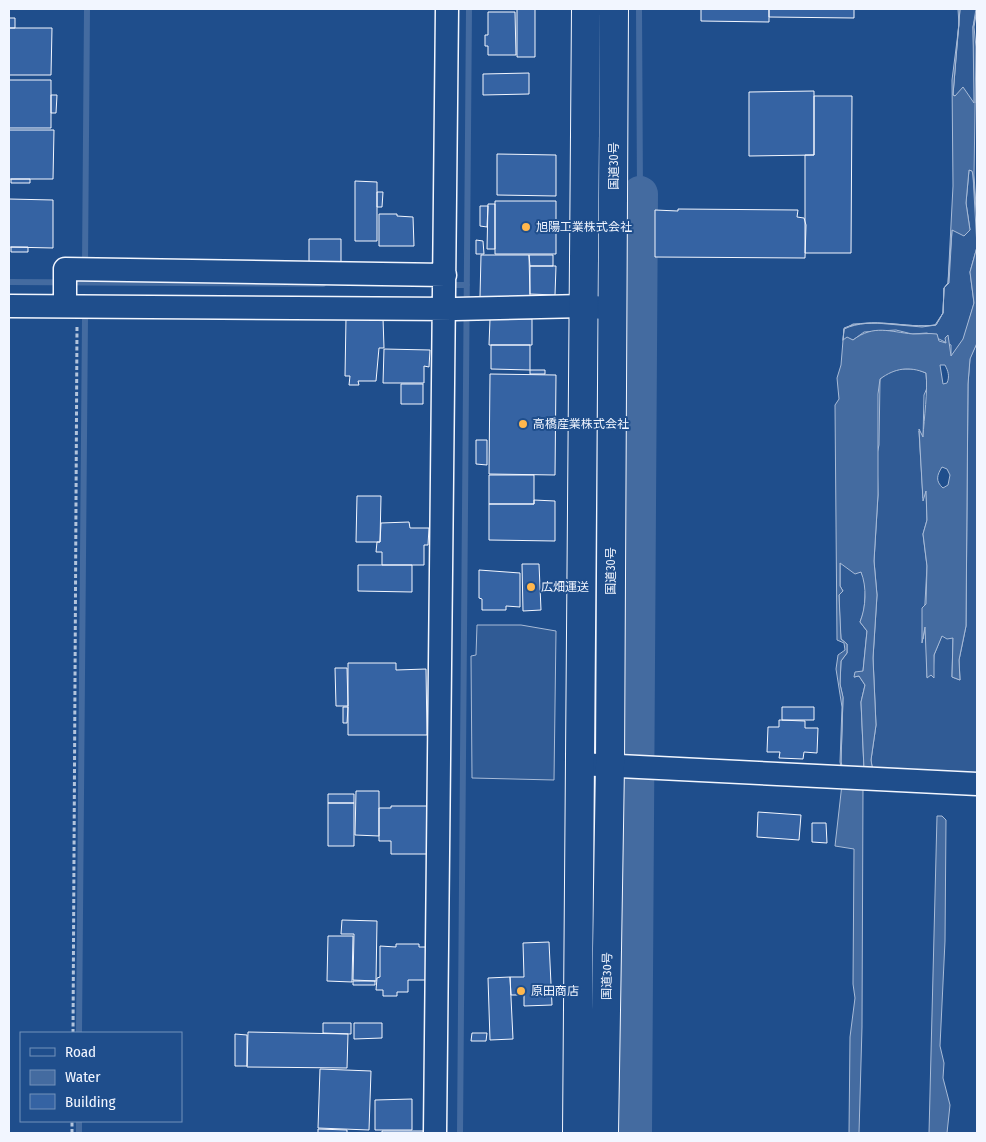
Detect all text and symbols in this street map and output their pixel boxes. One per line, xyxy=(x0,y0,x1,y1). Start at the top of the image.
street label: 国道30号 xyxy=(607,142,621,190)
place label: 旭陽工業株式会社 xyxy=(536,220,632,234)
marker: 旭陽工業株式会社 xyxy=(520,221,532,233)
place label: 高橋産業株式会社 xyxy=(533,417,629,431)
marker: 高橋産業株式会社 xyxy=(517,418,529,430)
street label: 国道30号 xyxy=(604,547,618,595)
place label: 広畑運送 xyxy=(541,580,589,594)
marker: 広畑運送 xyxy=(525,581,537,593)
street label: 国道30号 xyxy=(600,952,614,1000)
place label: 原田商店 xyxy=(531,984,579,998)
marker: 原田商店 xyxy=(515,985,527,997)
legend xyxy=(20,1032,182,1122)
text: Road xyxy=(65,1043,96,1061)
text: Water xyxy=(65,1068,101,1086)
text: Building xyxy=(65,1093,116,1111)

